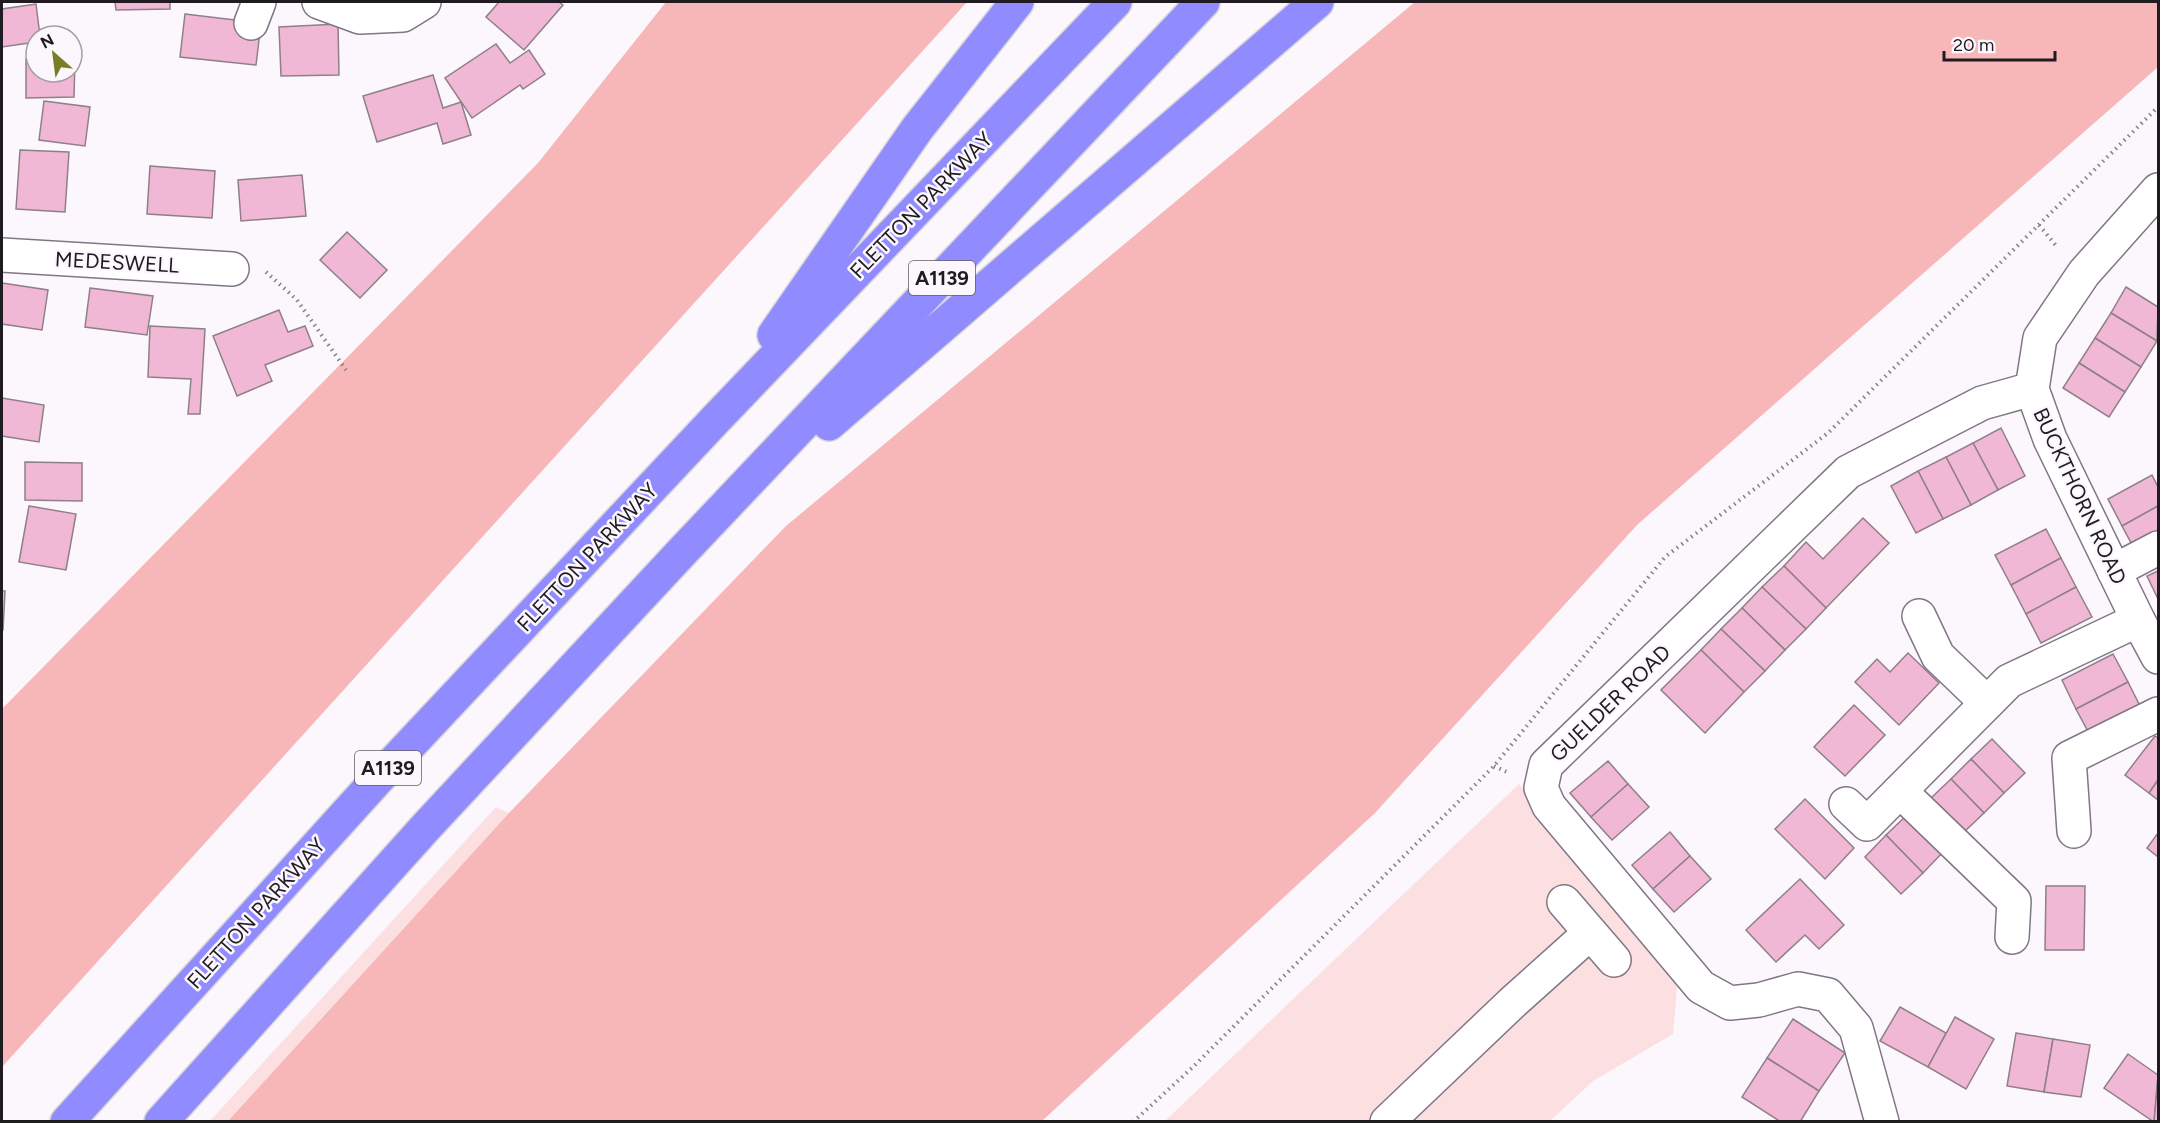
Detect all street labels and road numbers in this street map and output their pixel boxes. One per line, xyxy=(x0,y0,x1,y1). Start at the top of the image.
street label: FLETTON PARKWAY xyxy=(845,126,998,284)
street label: MEDESWELL xyxy=(54,246,180,278)
road number: A1139 xyxy=(909,261,975,295)
street label: BUCKTHORN ROAD xyxy=(2028,404,2132,588)
street label: FLETTON PARKWAY xyxy=(512,477,663,637)
street label: GUELDER ROAD xyxy=(1545,639,1675,767)
road number: A1139 xyxy=(355,751,421,785)
street label: FLETTON PARKWAY xyxy=(182,832,330,994)

